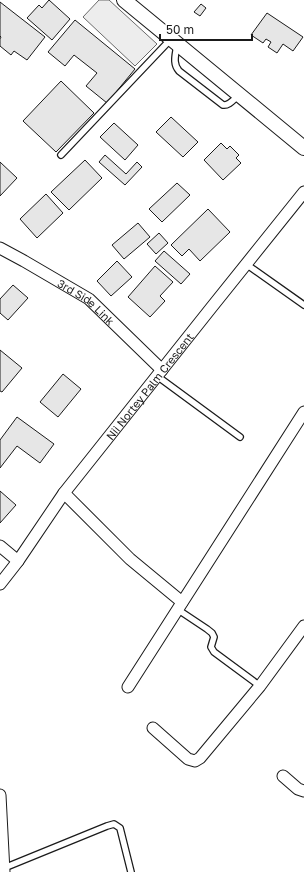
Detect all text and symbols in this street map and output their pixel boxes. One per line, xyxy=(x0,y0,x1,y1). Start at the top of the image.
scale bar xyxy=(160,16,252,42)
text: 50 m xyxy=(166,22,194,37)
street label: 3rd Side Link xyxy=(56,276,118,327)
street label: Nii Nortey Palm Crescent xyxy=(103,330,195,442)

